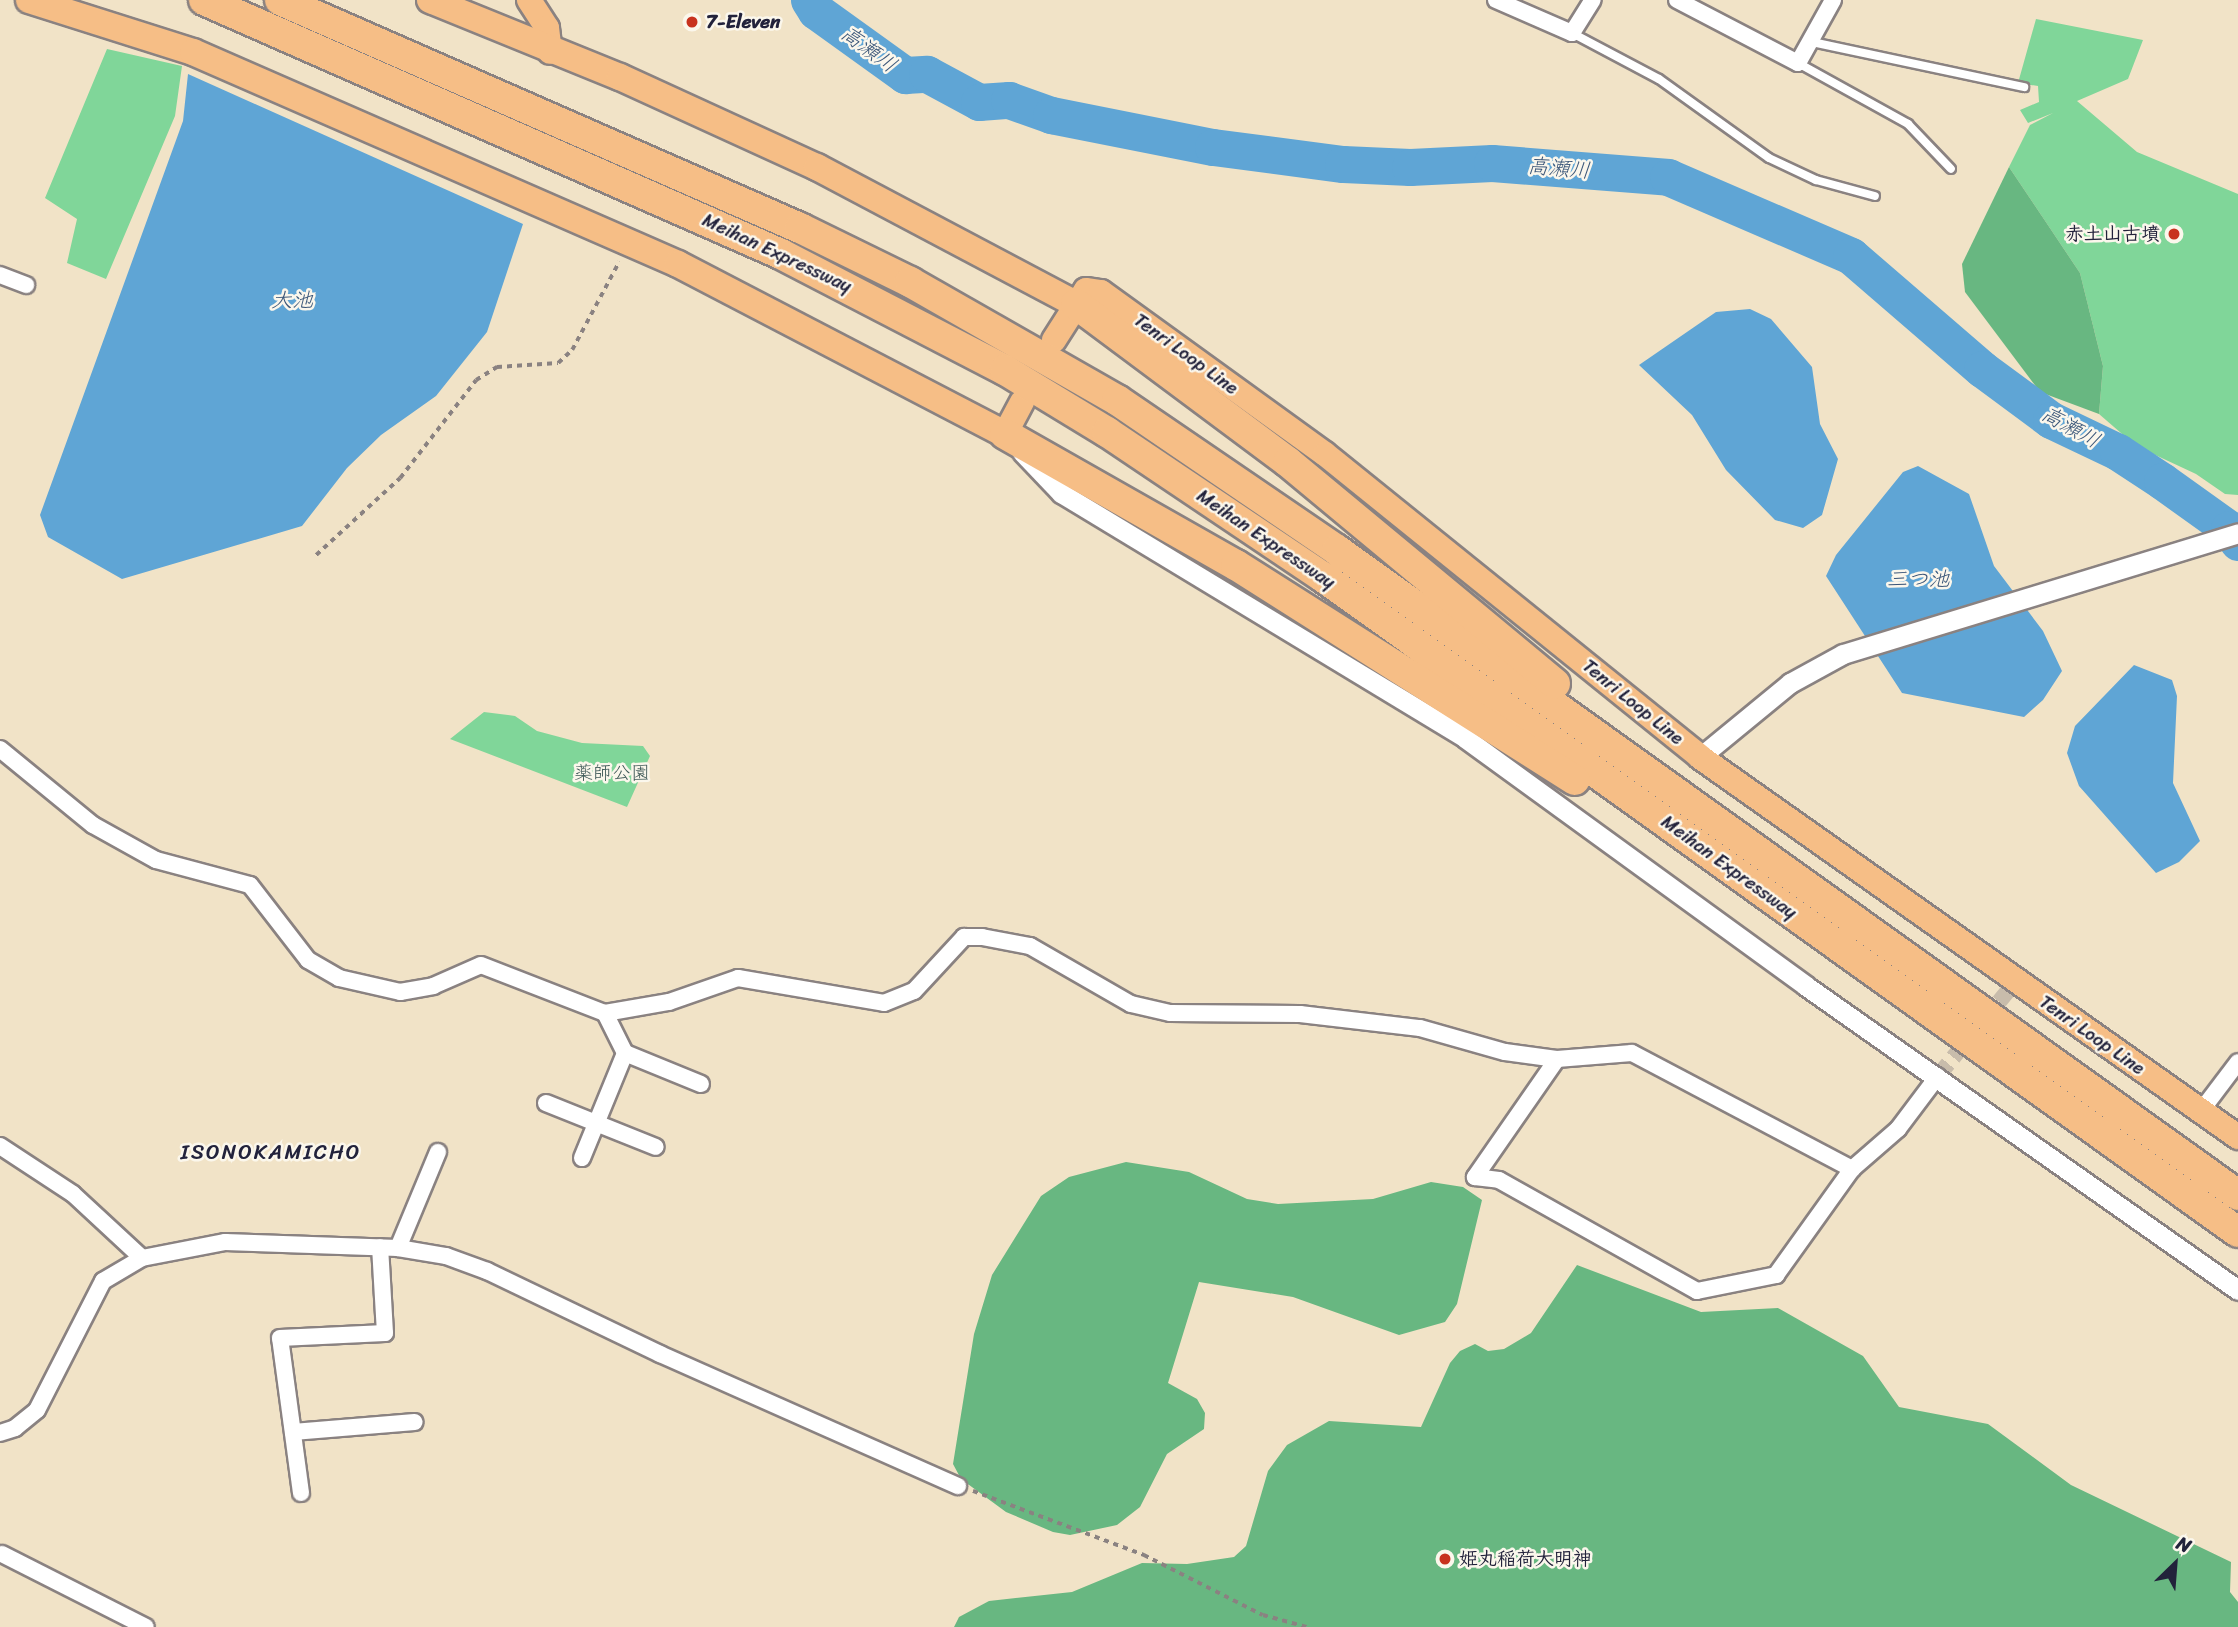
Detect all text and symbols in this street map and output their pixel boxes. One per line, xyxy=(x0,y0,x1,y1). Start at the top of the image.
place label: 7-Eleven xyxy=(706,11,780,33)
marker: 7-Eleven xyxy=(684,14,700,30)
water label: 高瀬川 xyxy=(836,20,902,78)
water label: 高瀬川 xyxy=(1527,153,1591,183)
street label: Meihan Expressway xyxy=(698,208,856,298)
place label: 赤土山古墳 xyxy=(2065,223,2160,245)
marker: 赤土山古墳 xyxy=(2166,226,2182,242)
water label: 大池 xyxy=(271,287,313,313)
street label: Tenri Loop Line xyxy=(1129,308,1243,400)
water label: 高瀬川 xyxy=(2037,401,2105,453)
street label: Meihan Expressway xyxy=(1192,484,1340,594)
water label: 三つ池 xyxy=(1887,566,1949,592)
street label: Tenri Loop Line xyxy=(1578,654,1688,750)
park label: 薬師公園 xyxy=(574,762,650,784)
street label: Meihan Expressway xyxy=(1656,810,1802,924)
street label: Tenri Loop Line xyxy=(2035,990,2149,1080)
district label: ISONOKAMICHO xyxy=(183,1139,359,1165)
text: N xyxy=(2171,1527,2197,1562)
north arrow xyxy=(2140,1529,2210,1599)
place label: 姫丸稲荷大明神 xyxy=(1459,1548,1592,1570)
marker: 姫丸稲荷大明神 xyxy=(1437,1551,1453,1567)

